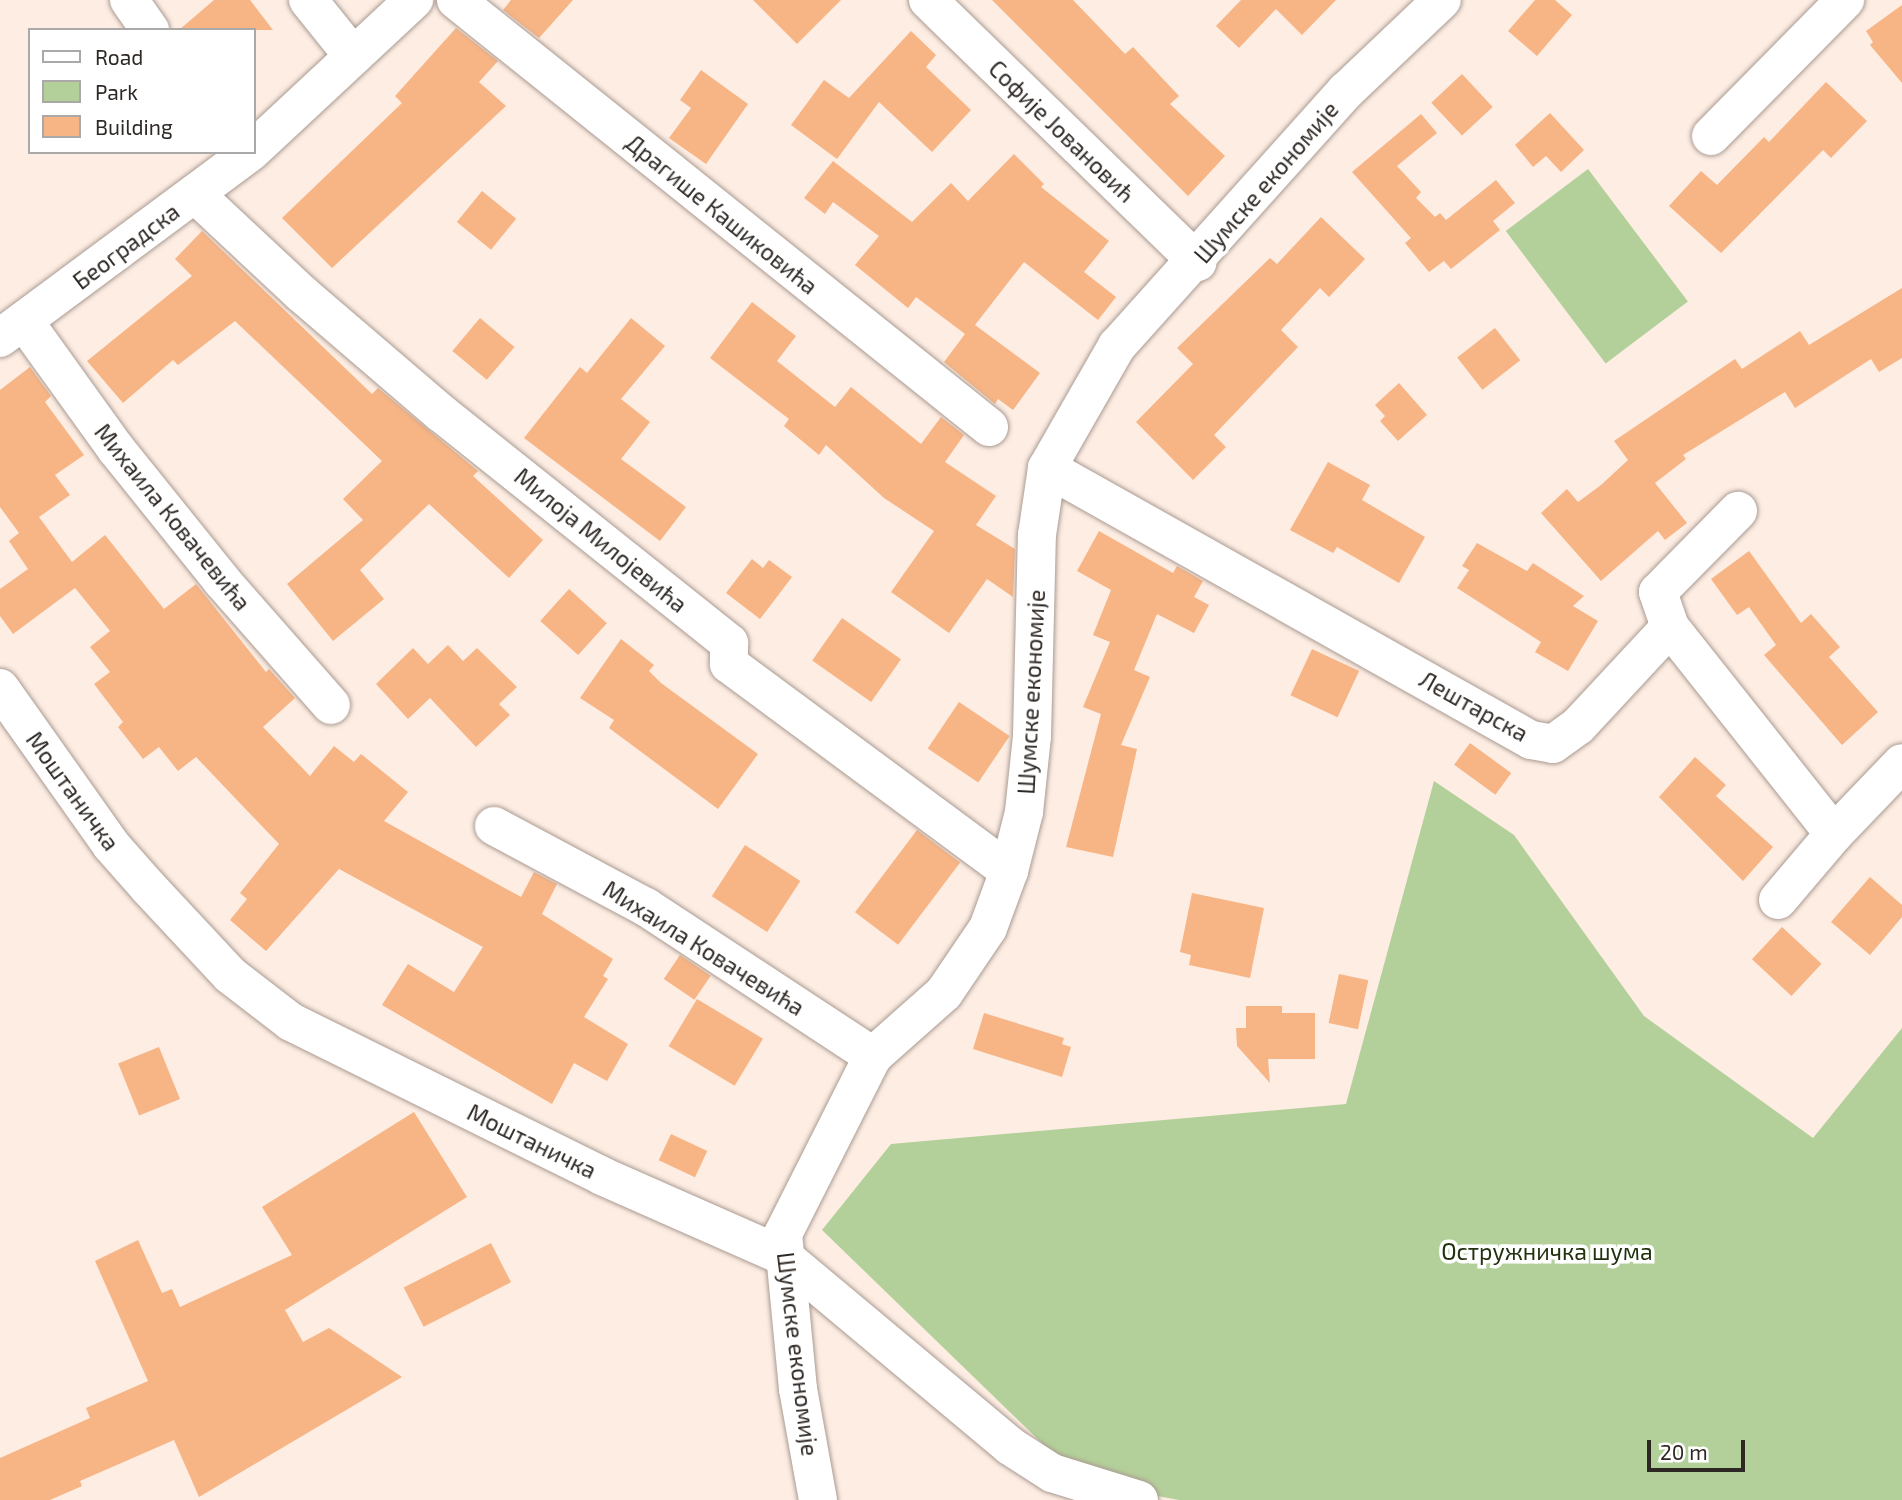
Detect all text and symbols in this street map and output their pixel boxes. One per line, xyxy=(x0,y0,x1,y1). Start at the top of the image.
legend xyxy=(28,28,256,154)
text: Road xyxy=(95,44,143,69)
street label: Софије Јовановић xyxy=(983,54,1141,208)
text: Park xyxy=(95,79,138,104)
street label: Шумске економије xyxy=(1188,96,1344,268)
text: Building xyxy=(95,114,173,139)
street label: Драгише Кашиковића xyxy=(621,128,823,300)
street label: Београдска xyxy=(67,197,185,295)
street label: Михаила Ковачевића xyxy=(89,418,257,616)
street label: Милоја Милојевића xyxy=(509,462,693,618)
street label: Шумске економије xyxy=(1012,589,1050,795)
street label: Лештарска xyxy=(1415,665,1533,747)
street label: Моштаничка xyxy=(21,726,125,856)
street label: Михаила Ковачевића xyxy=(598,875,810,1021)
street label: Моштаничка xyxy=(463,1098,601,1184)
park label: Остружничка шума xyxy=(1441,1237,1653,1265)
street label: Шумске економије xyxy=(772,1251,824,1457)
scale bar xyxy=(1650,1426,1748,1470)
text: 20 m xyxy=(1660,1439,1708,1464)

